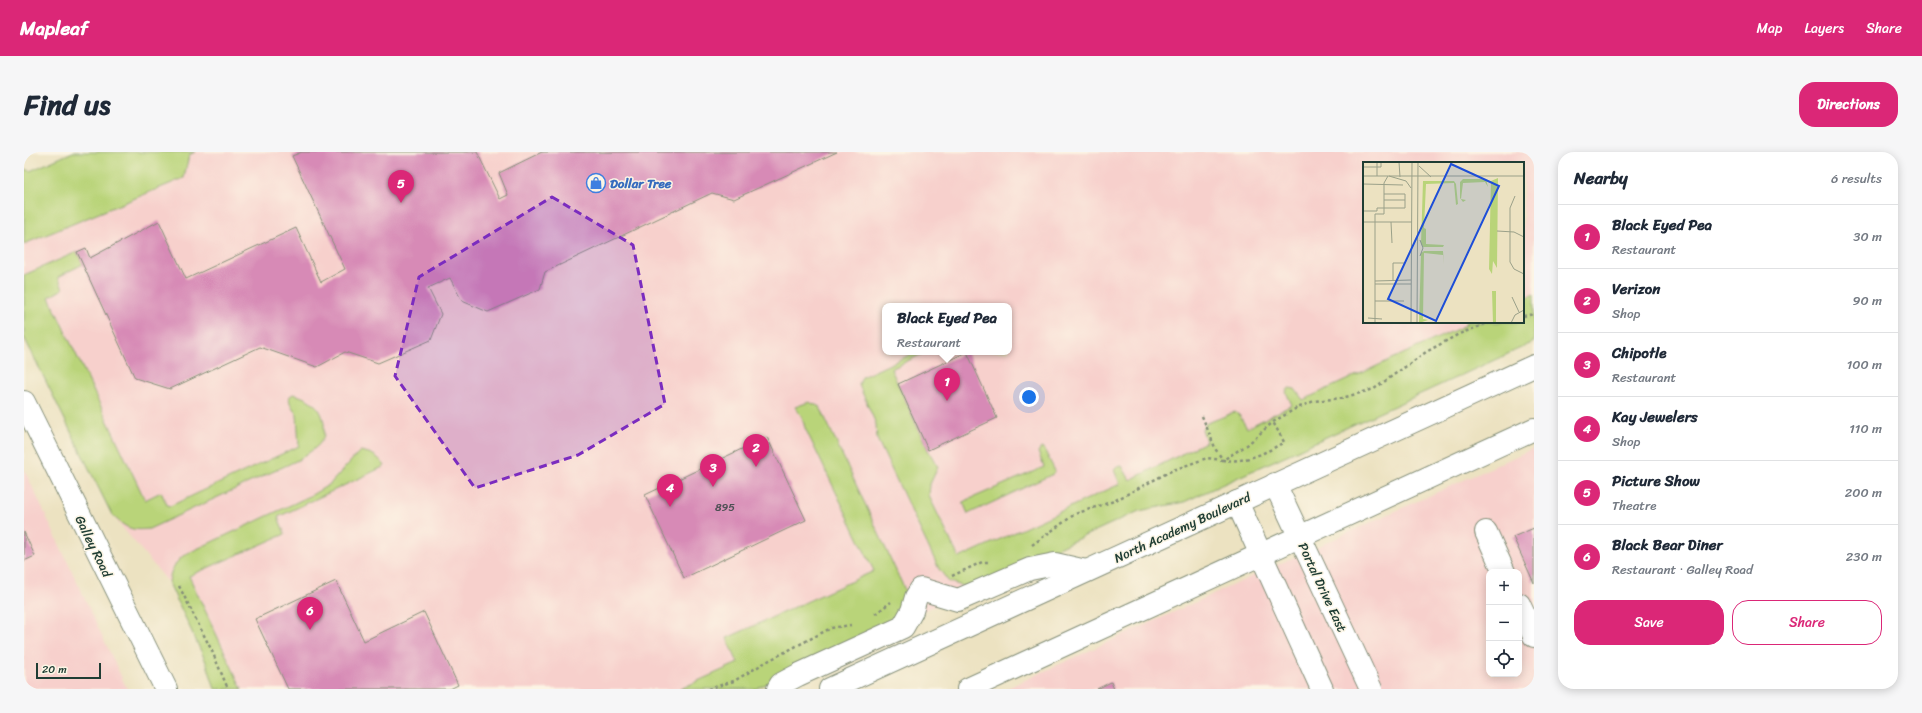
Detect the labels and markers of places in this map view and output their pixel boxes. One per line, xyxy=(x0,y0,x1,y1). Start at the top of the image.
pin: 5 xyxy=(388,170,414,203)
shop icon: Dollar Tree xyxy=(585,172,607,194)
place label: Dollar Tree xyxy=(610,172,672,195)
pin: 1 xyxy=(934,368,960,401)
pin: 2 xyxy=(743,434,769,467)
pin: 3 xyxy=(700,454,726,487)
pin: 4 xyxy=(657,474,683,507)
pin: 6 xyxy=(297,597,323,630)

